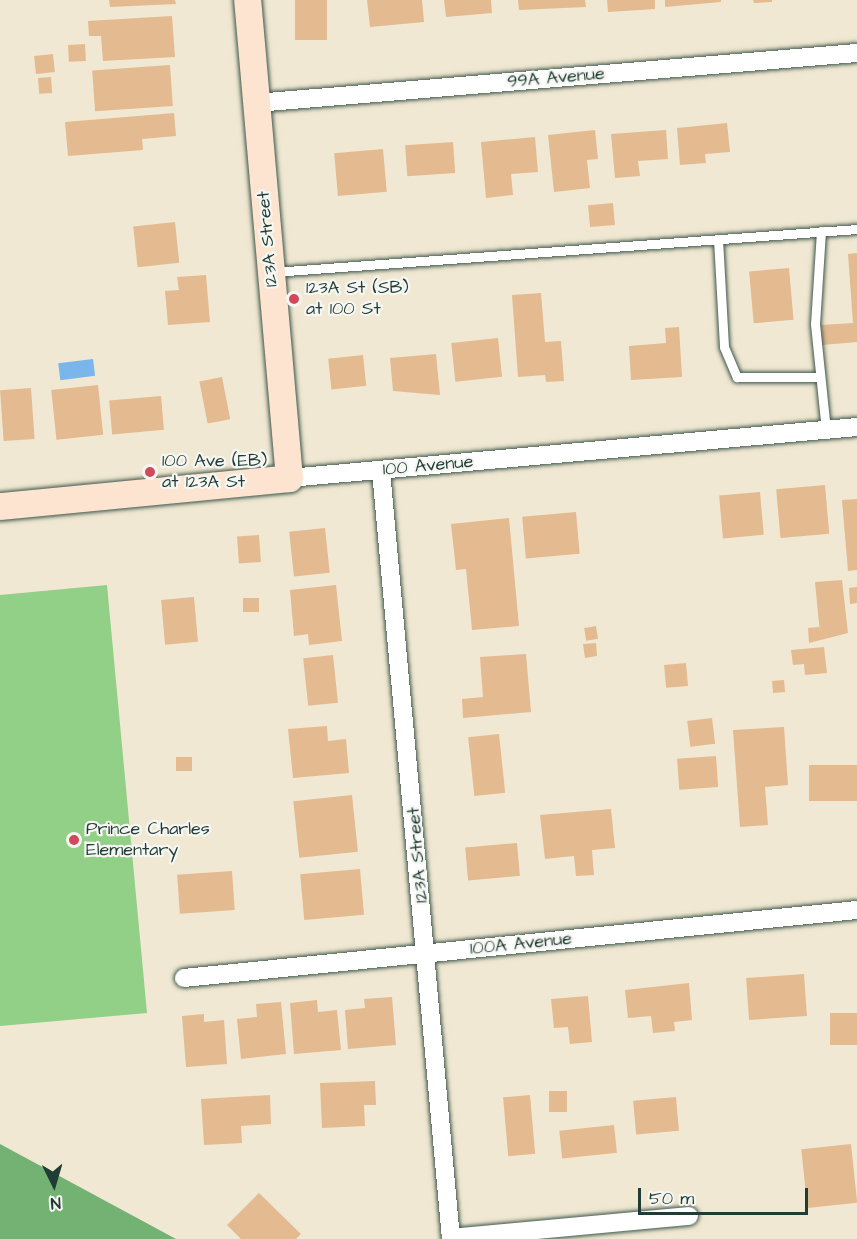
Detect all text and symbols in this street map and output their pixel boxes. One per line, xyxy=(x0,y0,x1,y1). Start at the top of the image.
street label: 99A Avenue xyxy=(506,63,606,93)
street label: 123A Street xyxy=(253,190,283,288)
place label: 123A St (SB) at 100 St xyxy=(306,278,409,320)
marker: 123A St (SB) at 100 St xyxy=(287,292,301,306)
place label: 100 Ave (EB) at 123A St xyxy=(162,451,267,494)
street label: 100 Avenue xyxy=(382,451,474,481)
marker: 100 Ave (EB) at 123A St xyxy=(143,465,157,479)
street label: 123A Street xyxy=(403,806,433,904)
place label: Prince Charles Elementary xyxy=(86,819,210,862)
marker: Prince Charles Elementary xyxy=(67,833,81,847)
street label: 100A Avenue xyxy=(469,928,573,960)
north arrow xyxy=(24,1155,84,1215)
scale bar xyxy=(641,1176,810,1214)
text: 50 m xyxy=(649,1186,694,1211)
text: N xyxy=(50,1192,62,1214)

